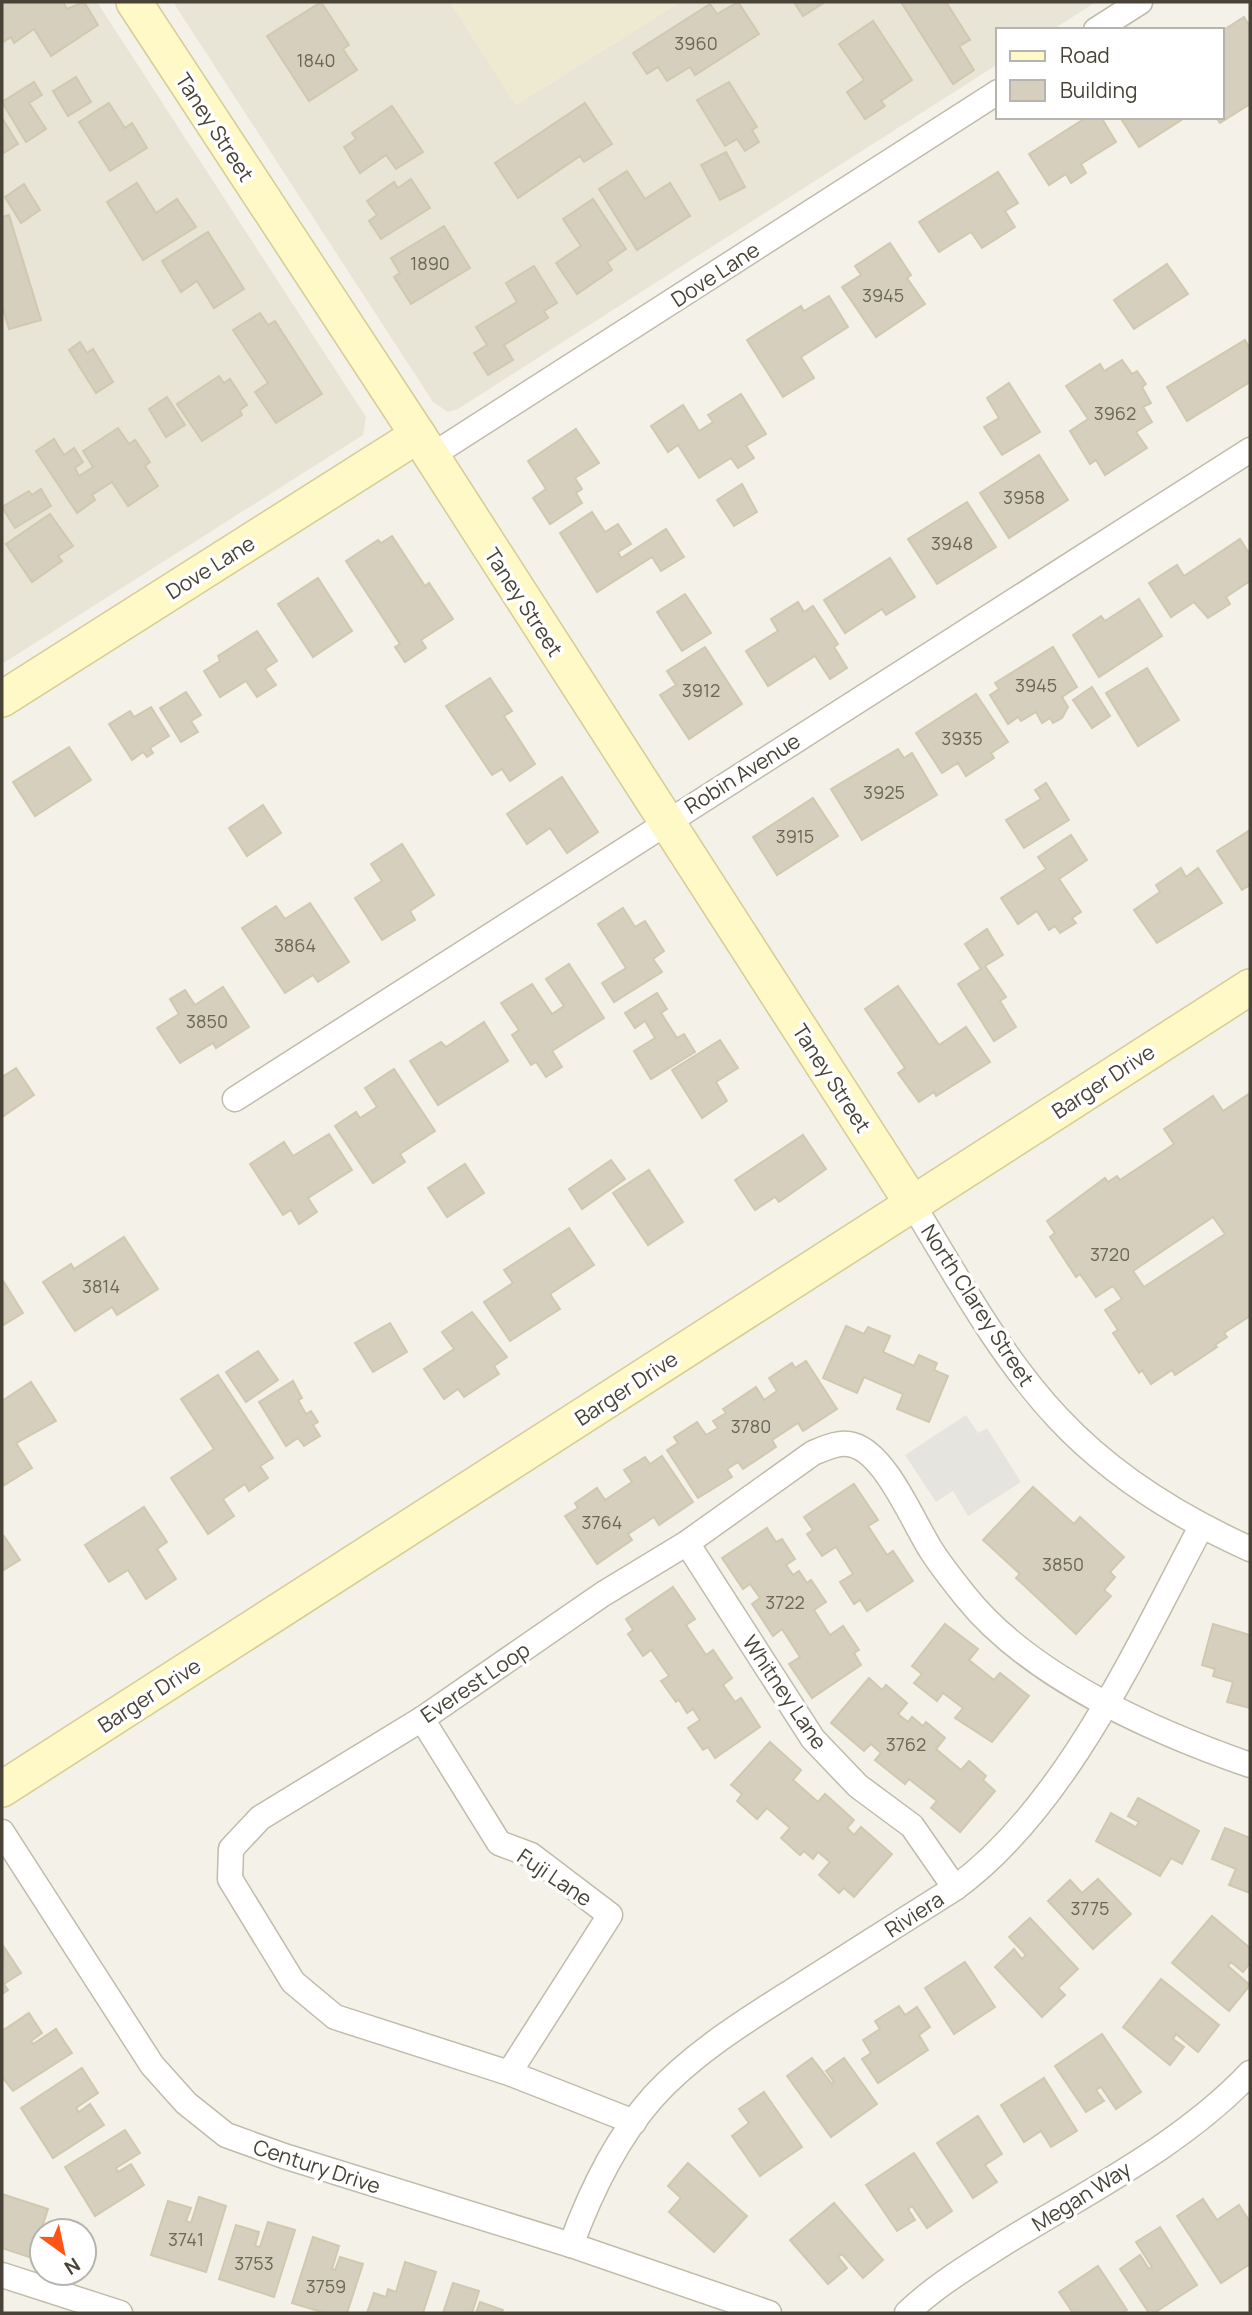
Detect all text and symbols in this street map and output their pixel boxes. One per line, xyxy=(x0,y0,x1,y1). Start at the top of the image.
legend xyxy=(996,28,1224,119)
house number: 3960 xyxy=(674,31,718,55)
text: Road xyxy=(1060,41,1110,69)
house number: 1840 xyxy=(296,48,336,72)
street label: Taney Street xyxy=(169,67,261,187)
text: Building xyxy=(1060,76,1137,104)
street label: Dove Lane xyxy=(665,235,765,313)
house number: 1890 xyxy=(410,251,450,275)
house number: 3945 xyxy=(862,283,904,307)
house number: 3962 xyxy=(1094,401,1136,425)
house number: 3958 xyxy=(1003,485,1045,509)
street label: Dove Lane xyxy=(160,529,260,605)
house number: 3948 xyxy=(931,531,973,555)
street label: Taney Street xyxy=(478,542,570,662)
house number: 3945 xyxy=(1015,673,1057,697)
house number: 3912 xyxy=(682,678,720,702)
street label: Robin Avenue xyxy=(679,726,805,820)
house number: 3935 xyxy=(941,726,983,750)
house number: 3925 xyxy=(863,780,905,804)
house number: 3915 xyxy=(776,824,814,848)
house number: 3864 xyxy=(274,933,316,957)
house number: 3850 xyxy=(186,1009,228,1033)
street label: Taney Street xyxy=(786,1018,878,1138)
street label: Barger Drive xyxy=(1046,1037,1160,1125)
street label: North Clarey Street xyxy=(915,1219,1041,1391)
house number: 3720 xyxy=(1090,1242,1130,1266)
house number: 3814 xyxy=(82,1274,120,1298)
street label: Barger Drive xyxy=(569,1344,683,1432)
house number: 3780 xyxy=(731,1414,771,1438)
house number: 3764 xyxy=(582,1510,622,1534)
house number: 3850 xyxy=(1042,1552,1084,1576)
house number: 3722 xyxy=(765,1590,805,1614)
street label: Whitney Lane xyxy=(736,1629,834,1755)
street label: Everest Loop xyxy=(415,1635,535,1729)
street label: Barger Drive xyxy=(92,1651,206,1739)
house number: 3762 xyxy=(886,1732,926,1756)
street label: Fuji Lane xyxy=(512,1842,598,1912)
street label: Riviera xyxy=(879,1885,949,1943)
house number: 3775 xyxy=(1071,1896,1109,1920)
street label: Century Drive xyxy=(250,2132,384,2200)
street label: Megan Way xyxy=(1026,2155,1136,2237)
north arrow xyxy=(28,2217,98,2287)
house number: 3741 xyxy=(168,2227,204,2251)
house number: 3753 xyxy=(234,2251,274,2275)
text: N xyxy=(59,2252,85,2281)
house number: 3759 xyxy=(306,2274,346,2298)

